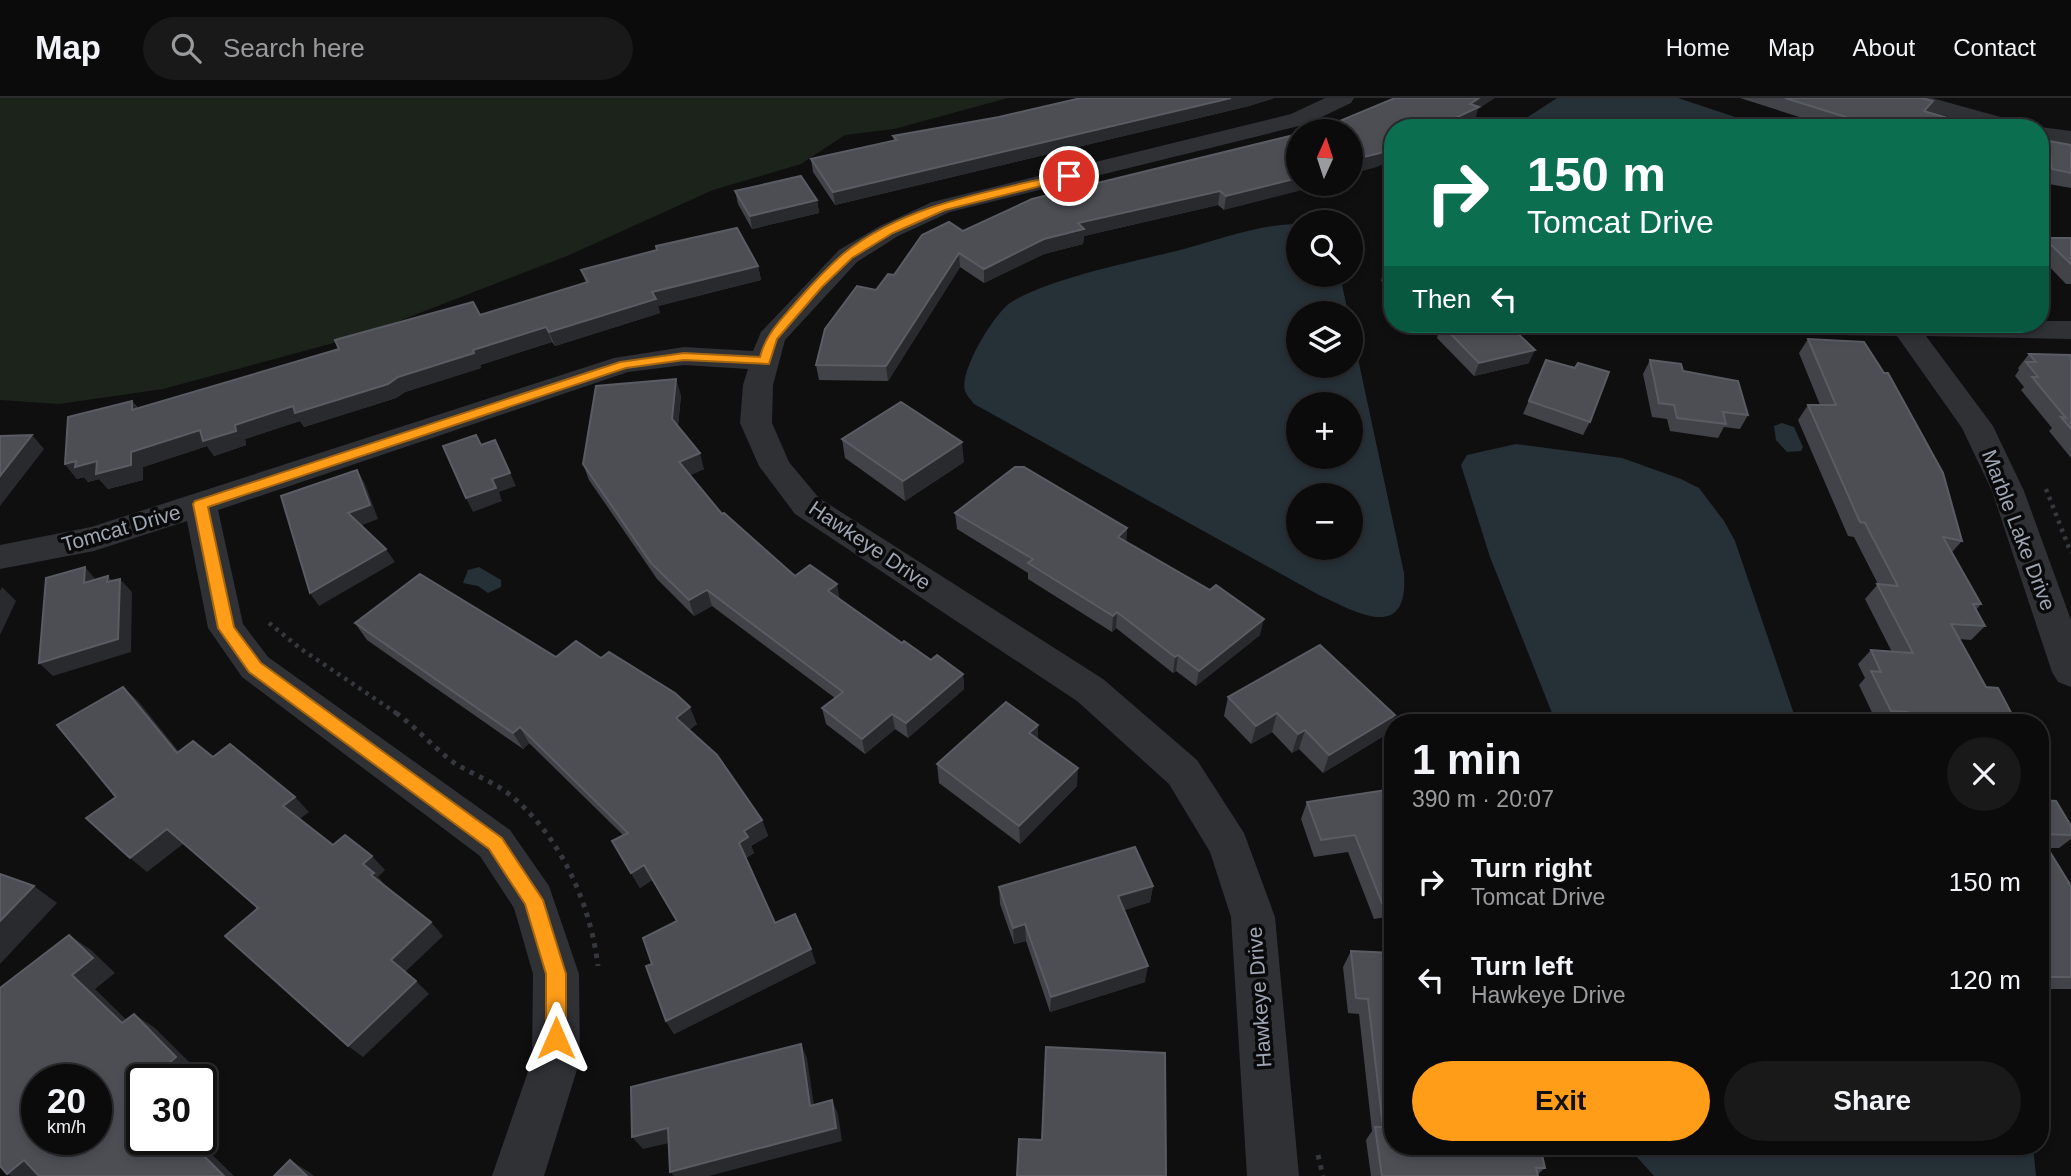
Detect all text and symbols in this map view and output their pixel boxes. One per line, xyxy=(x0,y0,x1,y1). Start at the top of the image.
search box xyxy=(143,17,633,80)
text: Map xyxy=(35,29,101,66)
icon: search xyxy=(167,29,205,67)
text: Search here xyxy=(223,33,365,63)
text: Home xyxy=(1666,34,1730,61)
text: Map xyxy=(1768,34,1815,61)
text: About xyxy=(1853,34,1915,61)
text: Contact xyxy=(1953,34,2036,61)
north arrow xyxy=(1286,119,1363,196)
map controls xyxy=(1286,119,1363,560)
pin xyxy=(1039,146,1099,206)
icon: right xyxy=(1412,147,1503,238)
text: 150 m xyxy=(1527,147,1666,201)
icon: arrive xyxy=(1050,157,1088,195)
text: Tomcat Drive xyxy=(1527,204,1714,240)
button: search xyxy=(1286,210,1363,287)
icon: left xyxy=(1485,280,1523,318)
text: Then xyxy=(1412,284,1471,314)
button: layers xyxy=(1286,301,1363,378)
button: + xyxy=(1286,392,1363,469)
street label: Marble Lake Drive xyxy=(1978,446,2060,614)
button: − xyxy=(1286,483,1363,560)
street label: Hawkeye Drive xyxy=(805,496,935,594)
street label: Tomcat Drive xyxy=(59,500,183,556)
text: 1 min xyxy=(1412,736,1522,783)
button: close xyxy=(1947,737,2021,811)
text: 390 m · 20:07 xyxy=(1412,786,1554,812)
text: Turn right xyxy=(1471,853,1592,883)
icon: right xyxy=(1412,863,1450,901)
text: 150 m xyxy=(1949,867,2021,897)
text: Tomcat Drive xyxy=(1471,884,1605,910)
street label: Hawkeye Drive xyxy=(1243,926,1275,1068)
text: Turn left xyxy=(1471,951,1573,981)
icon: left xyxy=(1412,961,1450,999)
text: 120 m xyxy=(1949,965,2021,995)
text: Hawkeye Drive xyxy=(1471,982,1626,1008)
position arrow xyxy=(519,1001,593,1075)
button: Exit xyxy=(1412,1061,1710,1141)
button: Share xyxy=(1724,1061,2021,1141)
speed limit sign: 30 xyxy=(126,1064,217,1155)
text: 20 xyxy=(47,1081,86,1120)
text: km/h xyxy=(47,1117,86,1137)

